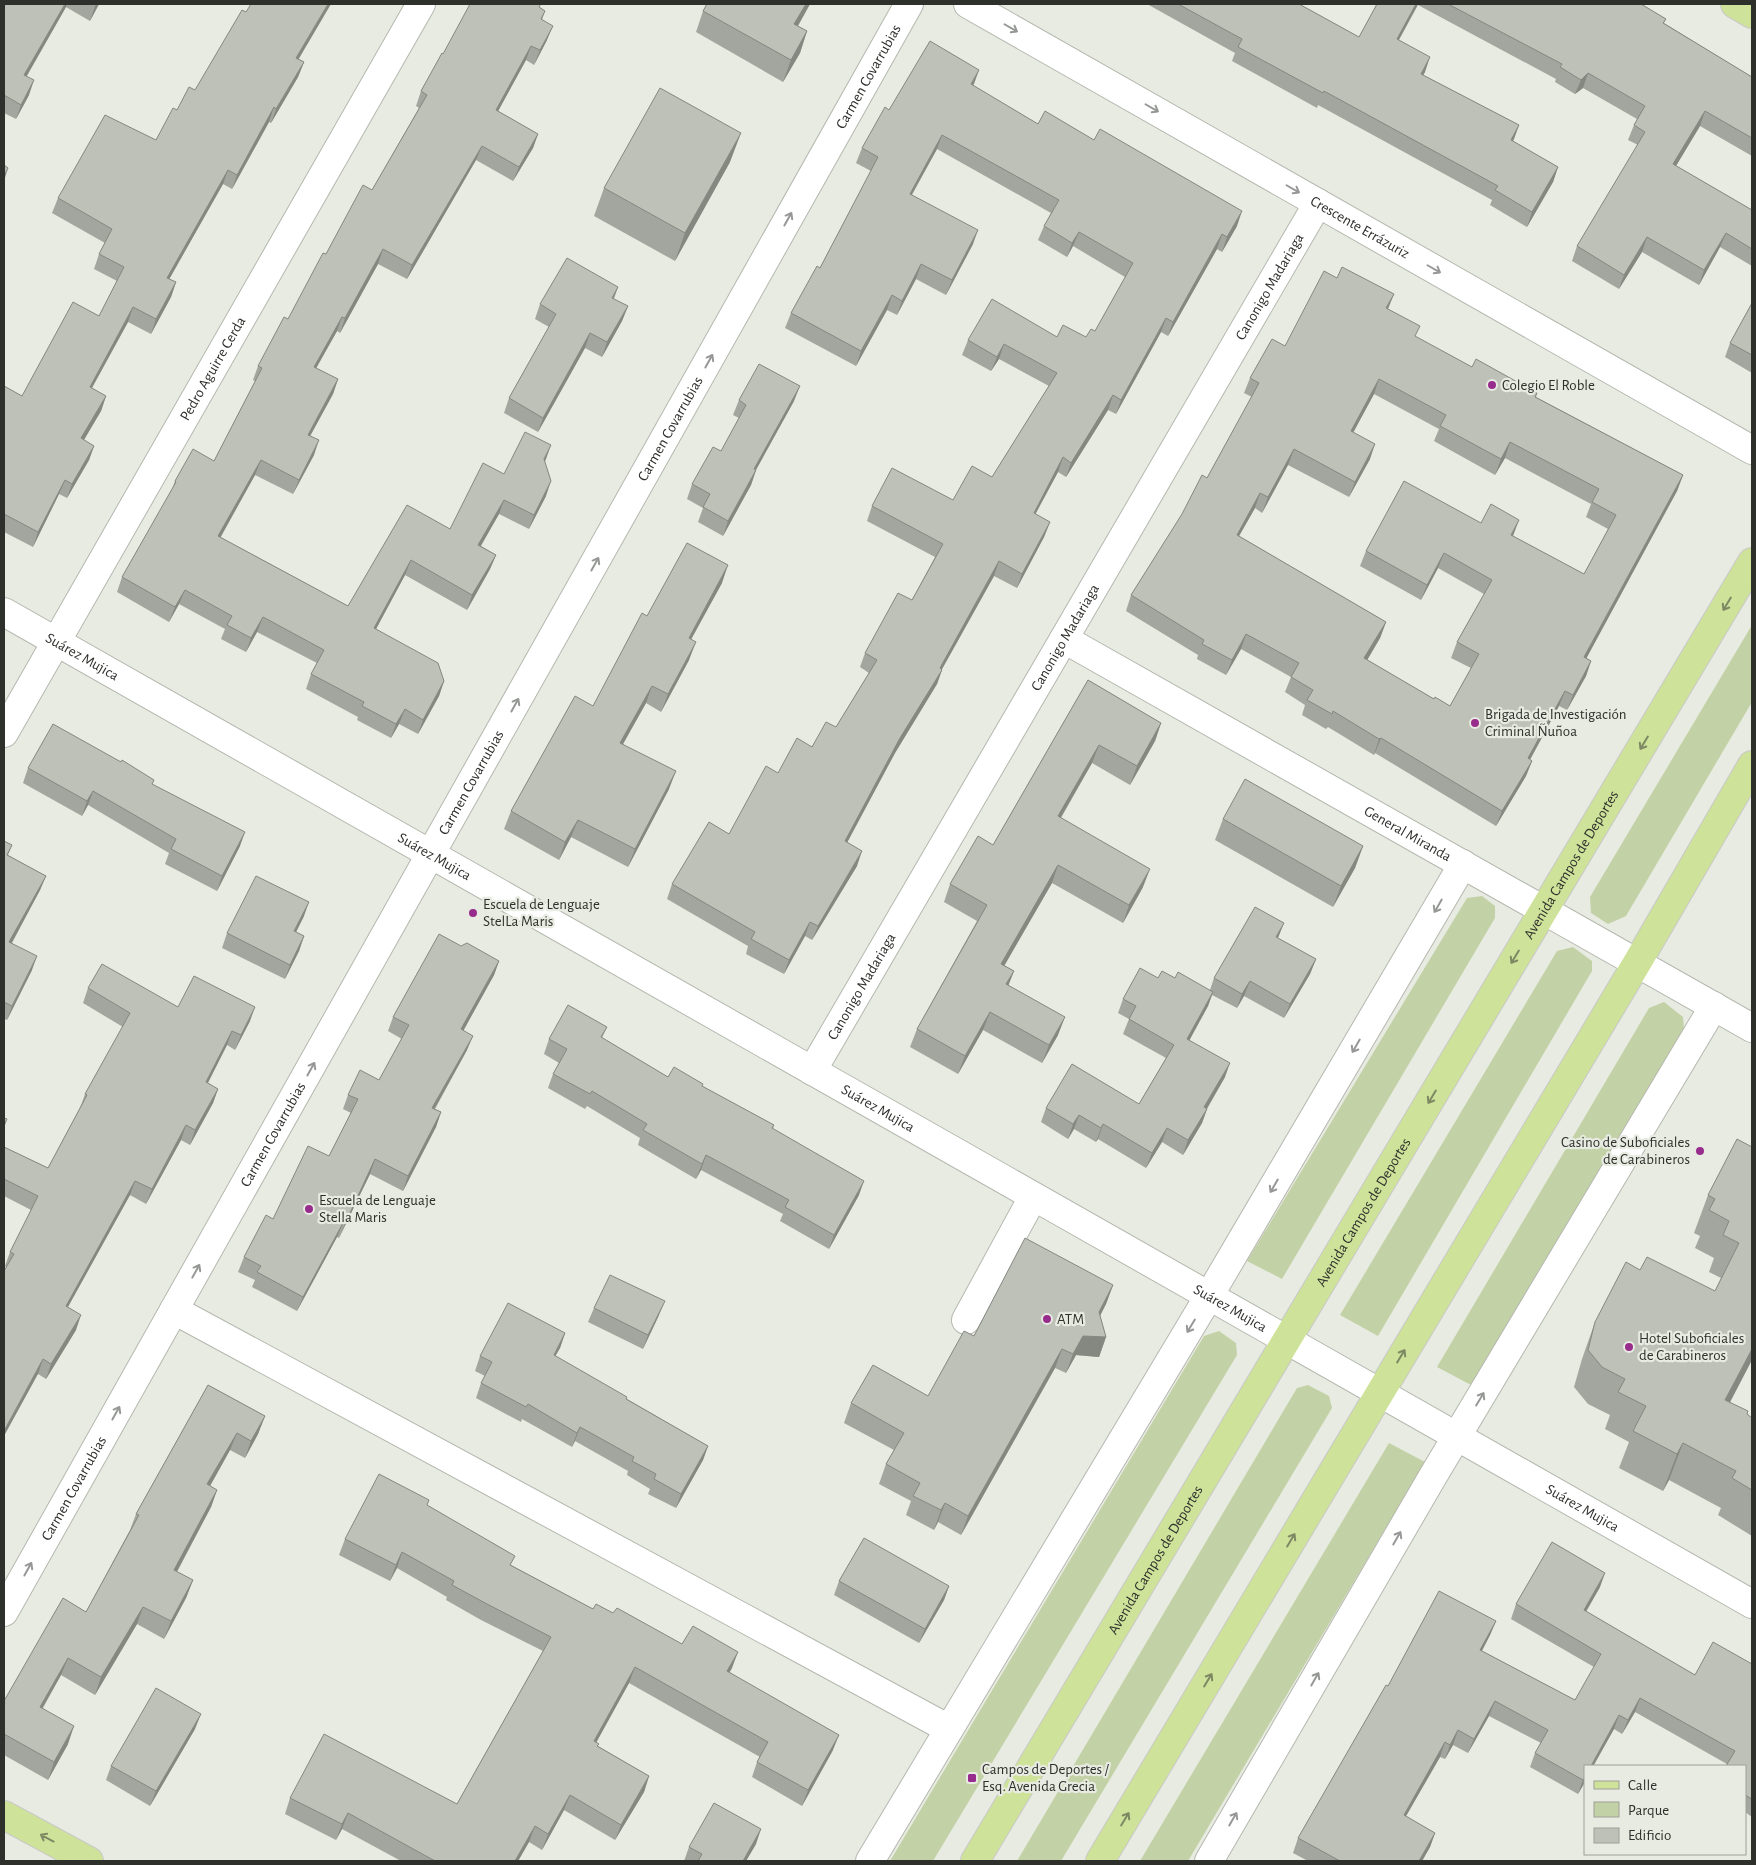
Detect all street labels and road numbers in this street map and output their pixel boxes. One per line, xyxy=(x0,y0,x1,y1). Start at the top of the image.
street label: Carmen Covarrubias xyxy=(833,22,904,131)
street label: Crescente Errázuriz xyxy=(1308,193,1412,261)
street label: Canonigo Madariaga xyxy=(1232,231,1306,343)
street label: Pedro Aguirre Cerda xyxy=(177,314,248,423)
street label: Carmen Covarrubias xyxy=(635,374,705,483)
street label: Canonigo Madariaga xyxy=(1028,581,1102,693)
street label: Suárez Mujica xyxy=(43,630,121,683)
street label: Carmen Covarrubias xyxy=(436,728,506,837)
street label: Avenida Campos de Deportes xyxy=(1521,788,1621,942)
street label: General Miranda xyxy=(1362,803,1454,864)
street label: Suárez Mujica xyxy=(395,830,474,883)
street label: Canonigo Madariaga xyxy=(824,930,898,1042)
street label: Carmen Covarrubias xyxy=(237,1080,308,1189)
street label: Suárez Mujica xyxy=(839,1081,917,1135)
street label: Avenida Campos de Deportes xyxy=(1313,1135,1413,1289)
street label: Suárez Mujica xyxy=(1191,1281,1269,1335)
street label: Carmen Covarrubias xyxy=(38,1433,109,1543)
street label: Suárez Mujica xyxy=(1543,1481,1622,1534)
street label: Avenida Campos de Deportes xyxy=(1105,1483,1205,1637)

